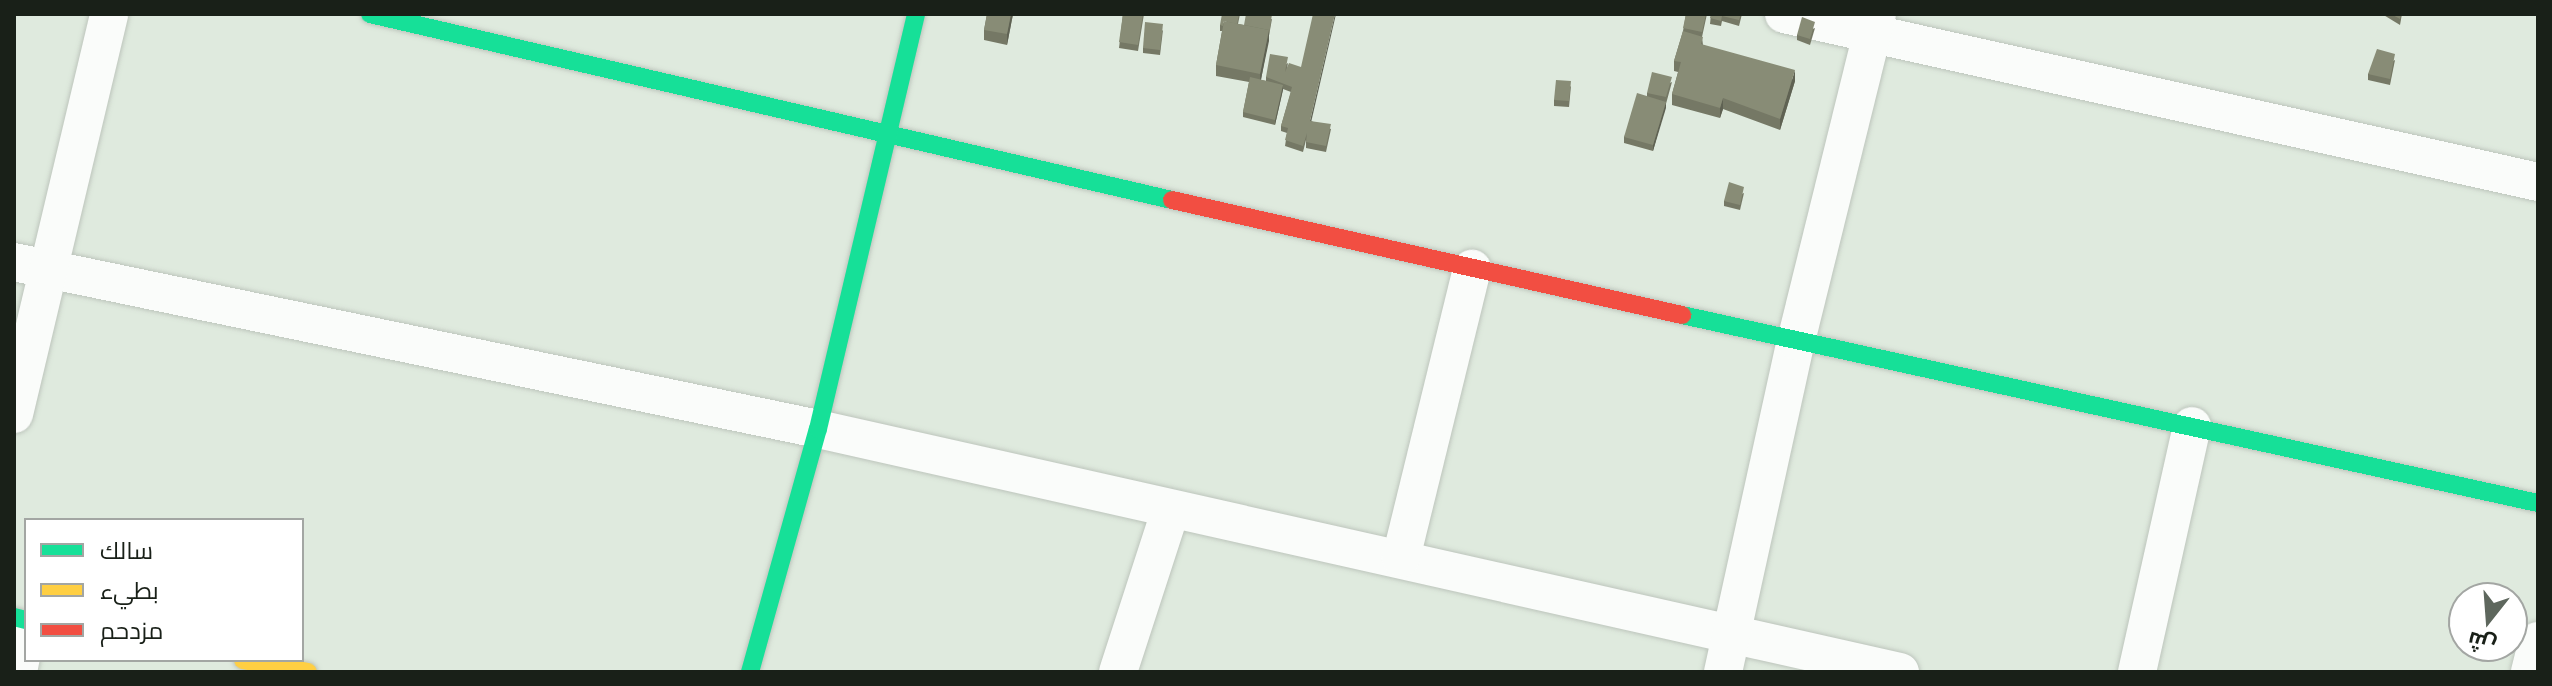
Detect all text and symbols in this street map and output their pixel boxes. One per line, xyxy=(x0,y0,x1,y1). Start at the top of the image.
legend xyxy=(24,518,304,662)
text: سالك xyxy=(100,537,153,564)
text: بطيء xyxy=(100,577,159,604)
north arrow xyxy=(2448,582,2528,662)
text: مزدحم xyxy=(100,617,163,644)
text: ش xyxy=(2464,627,2499,660)

